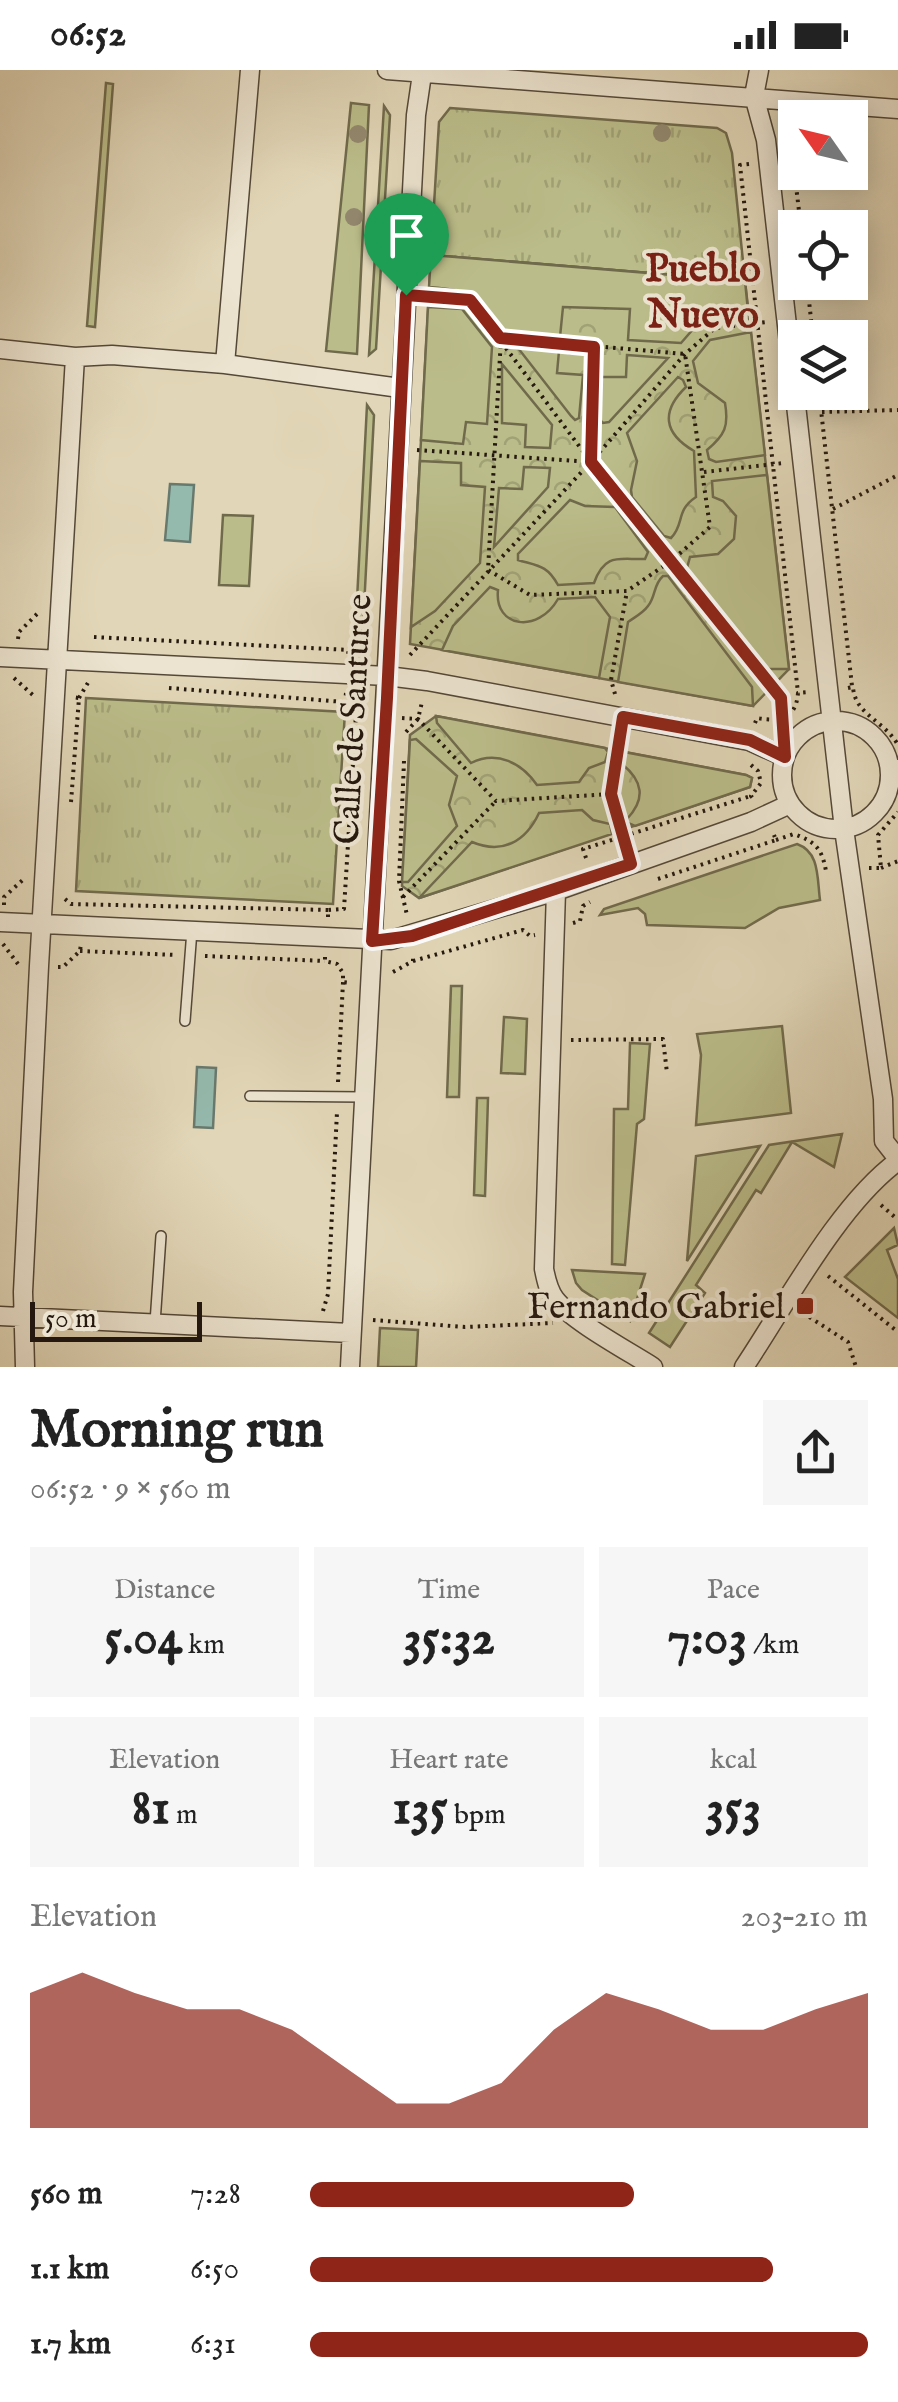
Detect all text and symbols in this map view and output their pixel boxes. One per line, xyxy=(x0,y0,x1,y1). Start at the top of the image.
text: 06:52 xyxy=(50,11,126,59)
north arrow xyxy=(778,100,868,190)
map controls xyxy=(778,100,868,410)
pin xyxy=(364,193,449,296)
icon: arrive xyxy=(379,208,434,263)
button: locate xyxy=(778,210,868,300)
district label: Pueblo Nuevo xyxy=(645,245,761,342)
button: layers xyxy=(778,320,868,410)
street label: Calle de Santurce xyxy=(325,593,384,846)
place label: Fernando Gabriel xyxy=(527,1286,785,1331)
marker: Fernando Gabriel xyxy=(794,1295,816,1317)
scale bar xyxy=(30,1297,202,1342)
text: 50 m xyxy=(45,1302,97,1337)
text: Morning run xyxy=(30,1396,324,1466)
button: share xyxy=(763,1400,868,1505)
text: 06:52 · 9 × 560 m xyxy=(30,1469,231,1510)
text: Distance xyxy=(114,1573,215,1608)
text: Time xyxy=(418,1573,480,1608)
text: Pace xyxy=(707,1573,760,1608)
text: 5.04 xyxy=(104,1608,182,1671)
text: 35:32 xyxy=(403,1608,495,1671)
text: 7:03 xyxy=(667,1608,747,1671)
text: km xyxy=(182,1628,225,1663)
text: /km xyxy=(747,1628,799,1663)
text: Elevation xyxy=(109,1743,220,1778)
text: Heart rate xyxy=(389,1743,509,1778)
text: kcal xyxy=(710,1743,757,1778)
text: 81 xyxy=(132,1778,170,1841)
text: 135 xyxy=(392,1778,448,1841)
text: 353 xyxy=(706,1778,761,1841)
text: m xyxy=(170,1798,198,1833)
text: bpm xyxy=(448,1798,506,1833)
text: Elevation xyxy=(30,1897,157,1938)
text: 203–210 m xyxy=(740,1897,868,1938)
text: 560 m xyxy=(30,2174,102,2215)
text: 7:28 xyxy=(190,2174,241,2215)
text: 1.1 km xyxy=(30,2249,110,2290)
text: 6:50 xyxy=(190,2249,239,2290)
text: 1.7 km xyxy=(30,2324,111,2365)
text: 6:31 xyxy=(190,2324,236,2365)

